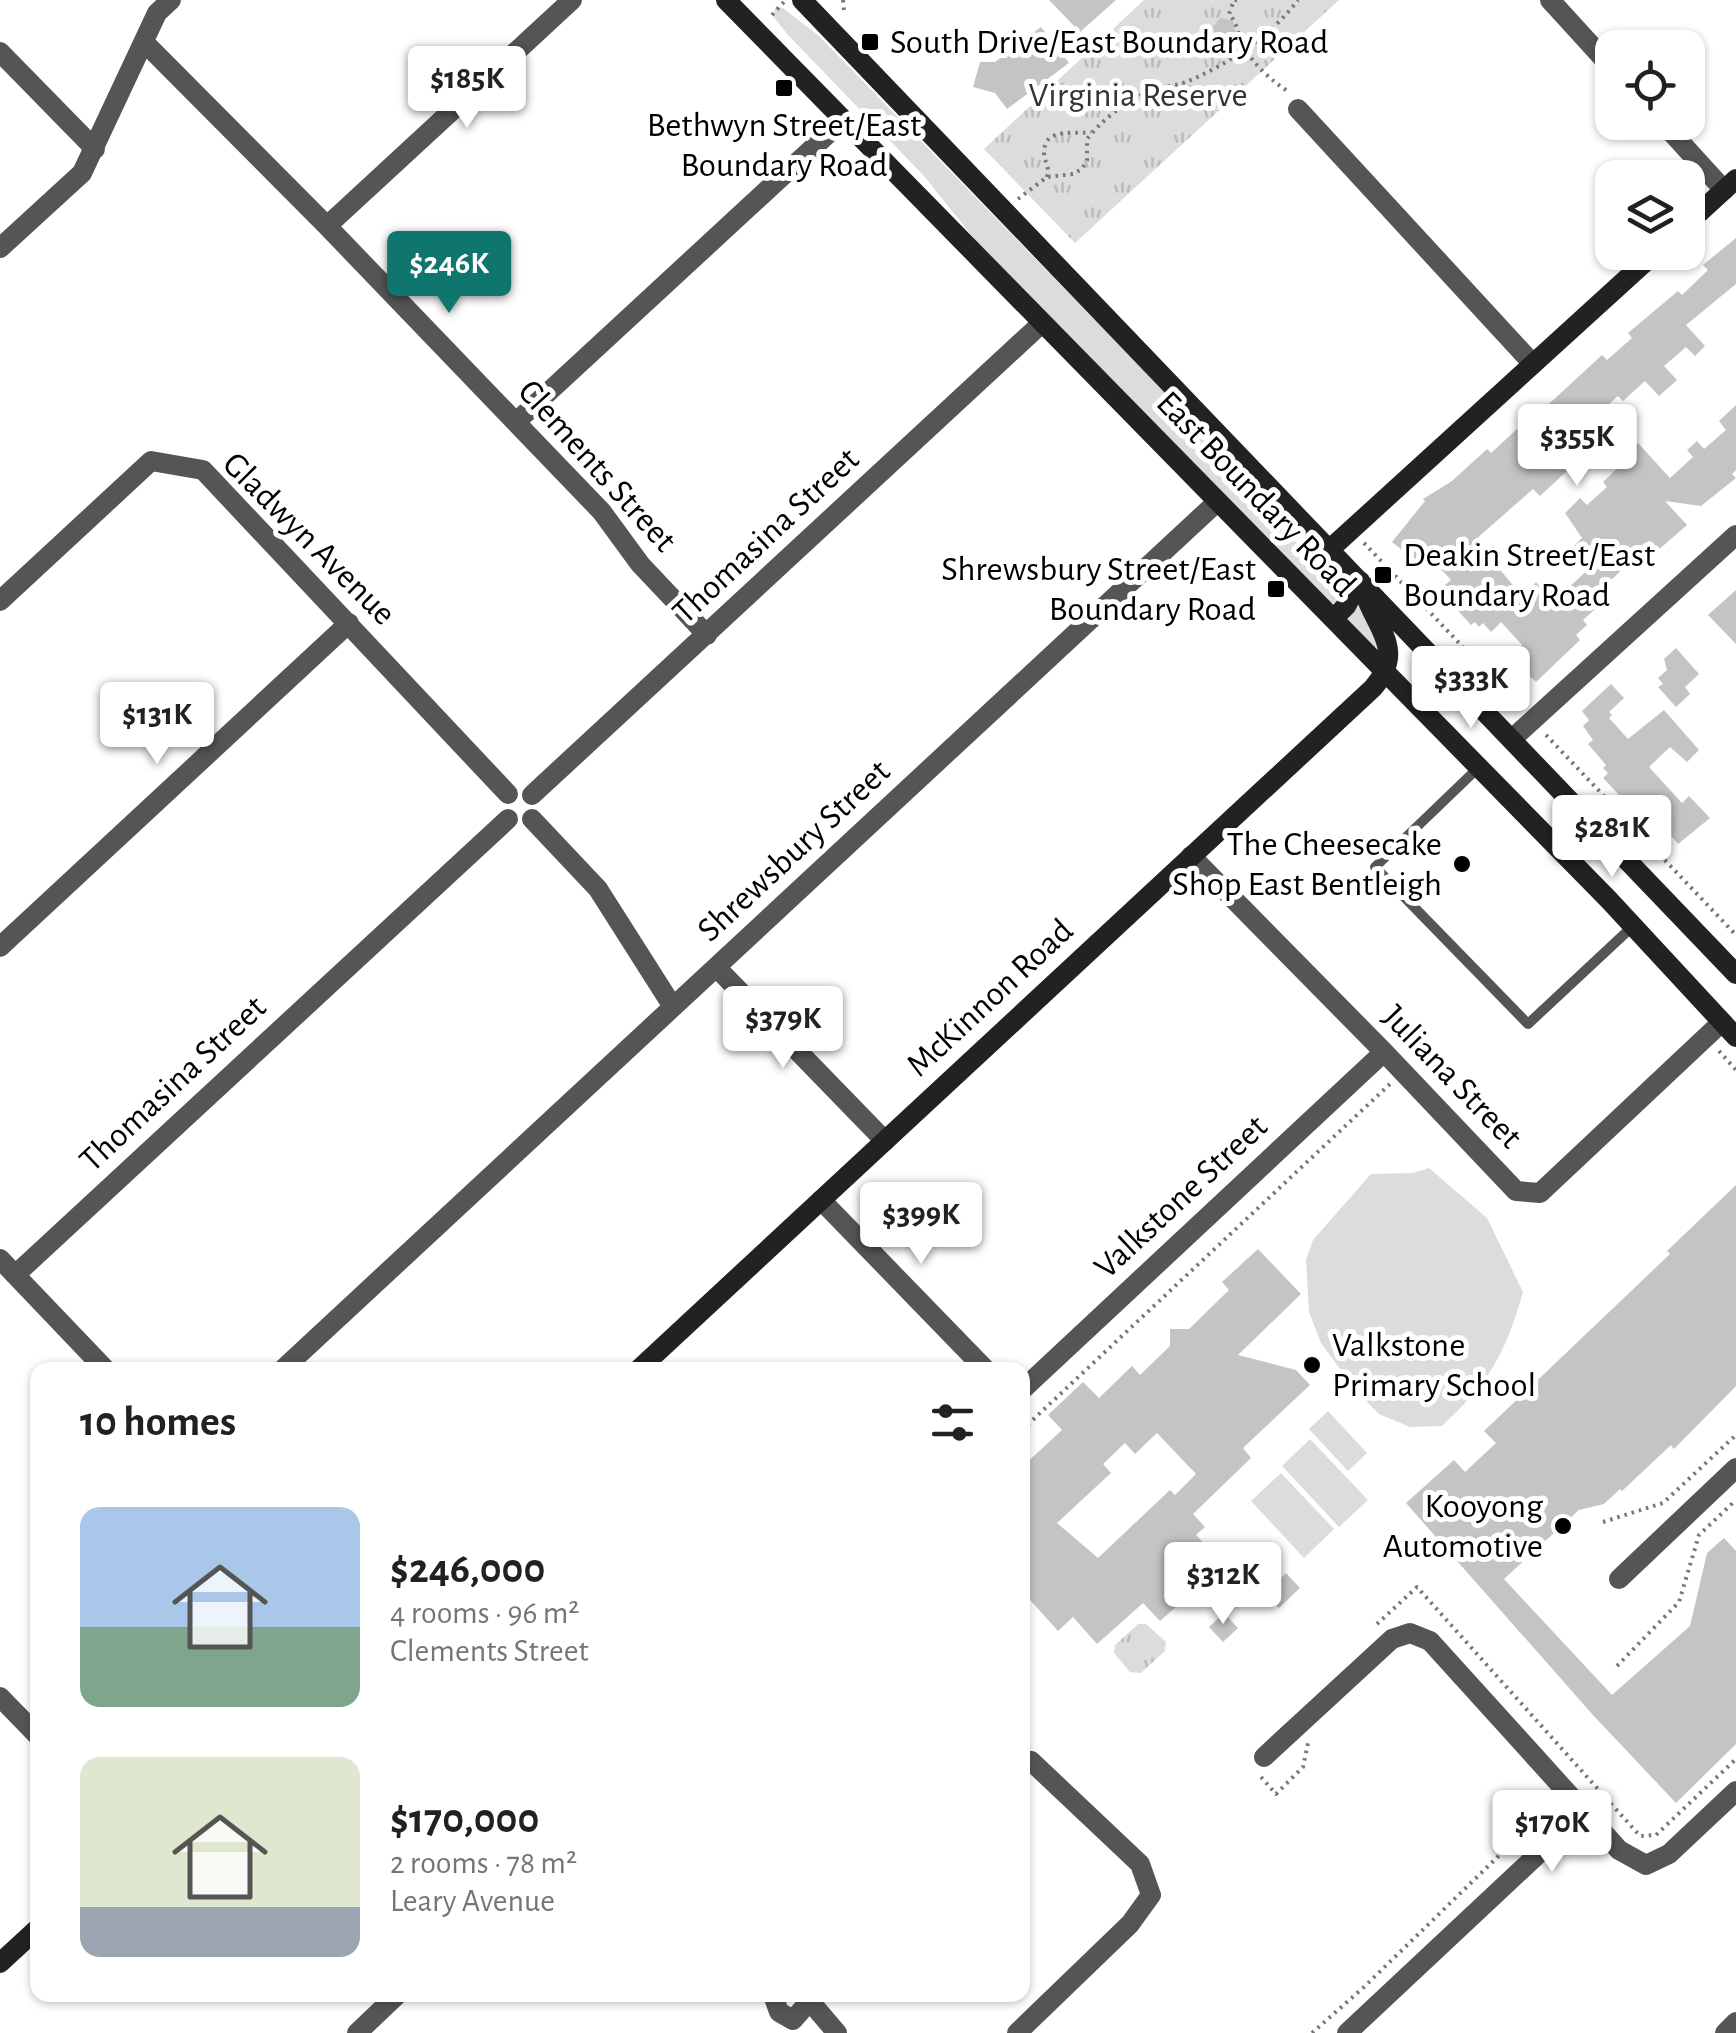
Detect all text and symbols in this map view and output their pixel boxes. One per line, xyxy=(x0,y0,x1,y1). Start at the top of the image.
place label: South Drive/East Boundary Road xyxy=(890,25,1328,60)
map controls xyxy=(1595,30,1705,270)
button: locate xyxy=(1595,30,1705,140)
marker: South Drive/East Boundary Road xyxy=(859,31,881,53)
pin: $185K xyxy=(397,46,537,131)
text: $185K xyxy=(430,62,504,94)
marker: Bethwyn Street/East Boundary Road xyxy=(773,77,795,99)
park label: Virginia Reserve xyxy=(1028,78,1248,113)
place label: Bethwyn Street/East Boundary Road xyxy=(647,108,921,183)
button: layers xyxy=(1595,160,1705,270)
pin: $246K xyxy=(379,231,519,316)
text: $246K xyxy=(409,247,489,279)
street label: Clements Street xyxy=(511,373,683,559)
street label: East Boundary Road xyxy=(1150,385,1362,603)
pin: $355K xyxy=(1507,404,1647,489)
text: $355K xyxy=(1540,420,1614,452)
street label: Thomasina Street xyxy=(666,441,866,631)
street label: Gladwyn Avenue xyxy=(216,446,402,632)
place label: Deakin Street/East Boundary Road xyxy=(1403,538,1655,613)
place label: Shrewsbury Street/East Boundary Road xyxy=(941,552,1256,627)
marker: Deakin Street/East Boundary Road xyxy=(1372,564,1394,586)
marker: Shrewsbury Street/East Boundary Road xyxy=(1265,578,1287,600)
pin: $333K xyxy=(1401,646,1541,731)
text: $333K xyxy=(1434,662,1508,694)
pin: $131K xyxy=(87,682,227,767)
text: $131K xyxy=(122,698,192,730)
street label: Shrewsbury Street xyxy=(691,754,897,948)
pin: $281K xyxy=(1542,795,1682,880)
text: $281K xyxy=(1574,811,1650,843)
place label: The Cheesecake Shop East Bentleigh xyxy=(1172,827,1442,902)
marker: The Cheesecake Shop East Bentleigh xyxy=(1451,853,1473,875)
street label: McKinnon Road xyxy=(900,913,1080,1083)
pin: $379K xyxy=(713,986,853,1071)
street label: Thomasina Street xyxy=(73,989,273,1179)
street label: Juliana Street xyxy=(1376,999,1528,1155)
text: $379K xyxy=(745,1002,821,1034)
street label: Valkstone Street xyxy=(1088,1109,1274,1285)
pin: $399K xyxy=(851,1182,991,1267)
text: $399K xyxy=(882,1198,960,1230)
place label: Valkstone Primary School xyxy=(1332,1328,1536,1403)
marker: Valkstone Primary School xyxy=(1301,1354,1323,1376)
icon: filters xyxy=(925,1395,980,1450)
text: 10 homes xyxy=(80,1401,236,1443)
place label: Kooyong Automotive xyxy=(1383,1489,1543,1564)
marker: Kooyong Automotive xyxy=(1552,1515,1574,1537)
pin: $312K xyxy=(1153,1542,1293,1627)
icon: home xyxy=(160,1547,280,1667)
text: $246,000 xyxy=(390,1548,545,1590)
text: $312K xyxy=(1186,1558,1260,1590)
text: 4 rooms · 96 m² xyxy=(390,1597,580,1629)
text: Clements Street xyxy=(390,1635,589,1667)
pin: $170K xyxy=(1482,1790,1622,1875)
icon: home xyxy=(160,1797,280,1917)
text: $170,000 xyxy=(390,1798,539,1840)
text: $170K xyxy=(1514,1806,1590,1838)
text: 2 rooms · 78 m² xyxy=(390,1847,577,1879)
text: Leary Avenue xyxy=(390,1885,555,1917)

